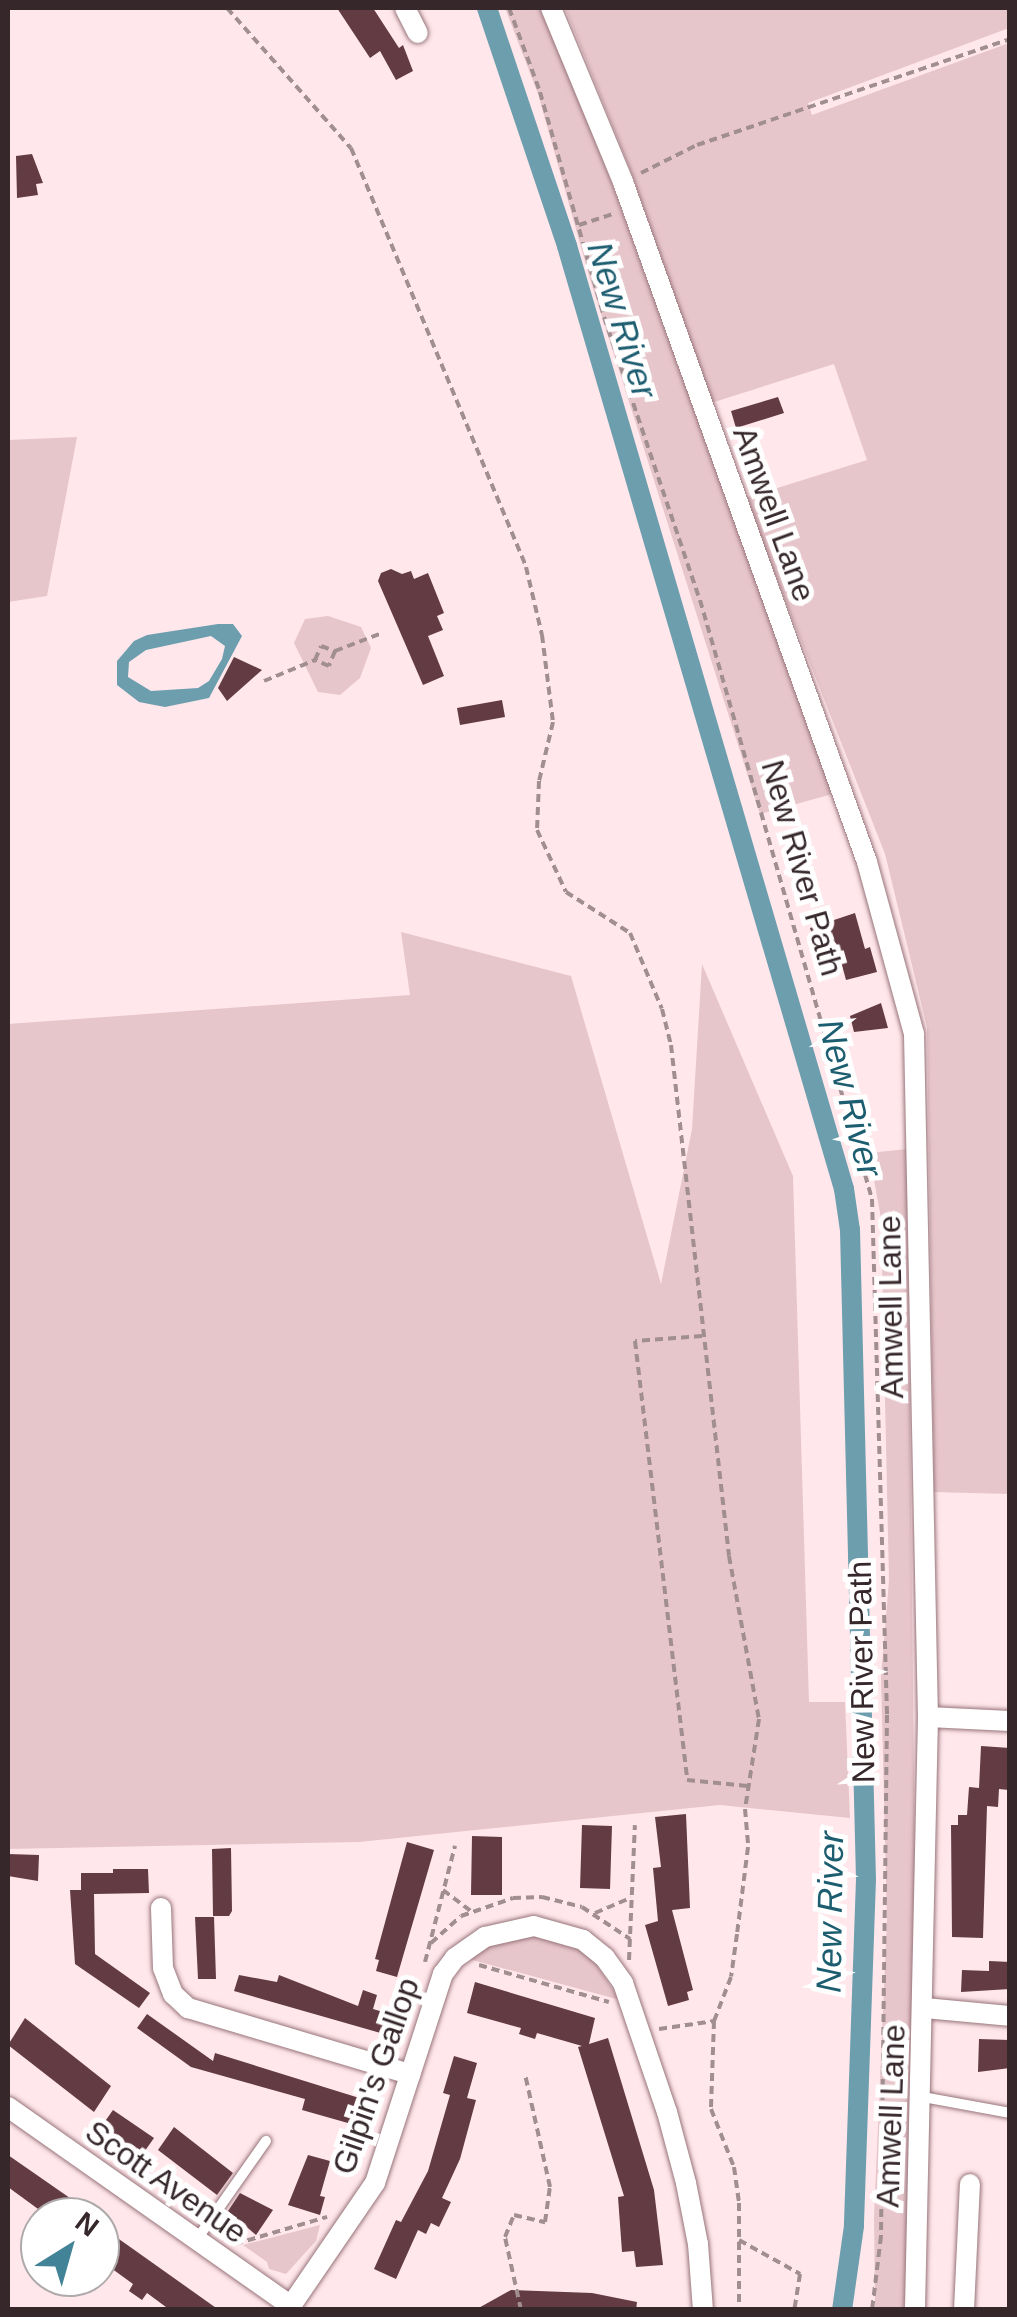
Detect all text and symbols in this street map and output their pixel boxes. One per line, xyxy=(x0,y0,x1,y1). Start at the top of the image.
water label: New River xyxy=(578,237,666,403)
street label: Amwell Lane xyxy=(725,421,823,607)
street label: New River Path xyxy=(753,756,851,980)
water label: New River xyxy=(809,1015,891,1181)
street label: Amwell Lane xyxy=(870,1215,912,1399)
street label: New River Path xyxy=(841,1561,883,1783)
water label: New River xyxy=(808,1831,852,1993)
street label: Gilpin's Gallop xyxy=(324,1973,428,2179)
street label: Amwell Lane xyxy=(869,2024,913,2208)
street label: Scott Avenue xyxy=(77,2112,255,2252)
north arrow xyxy=(20,2197,120,2297)
text: N xyxy=(70,2206,105,2243)

